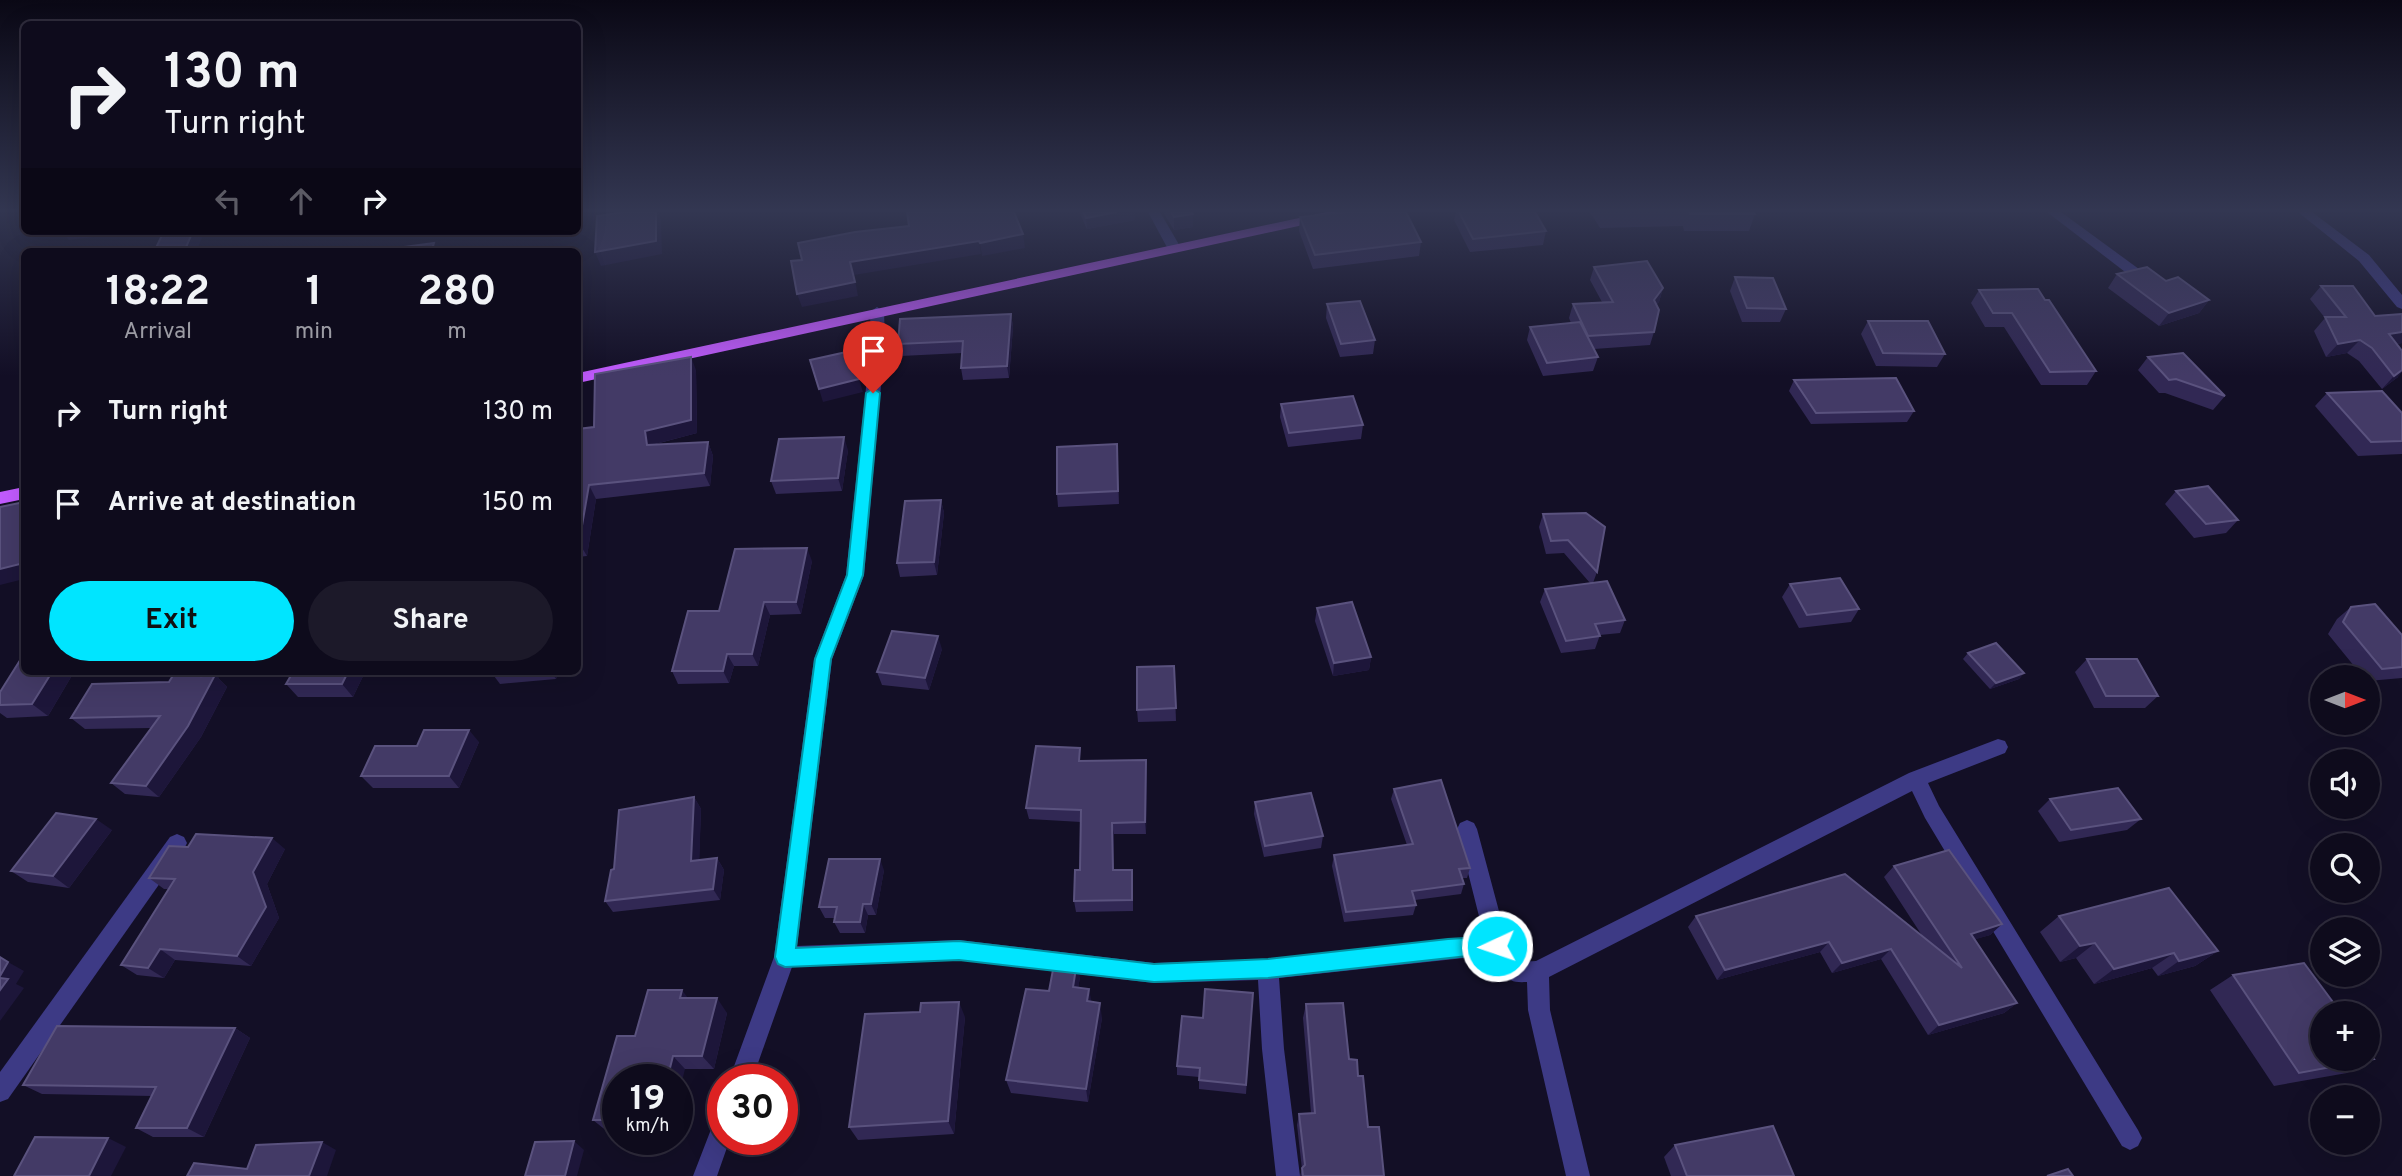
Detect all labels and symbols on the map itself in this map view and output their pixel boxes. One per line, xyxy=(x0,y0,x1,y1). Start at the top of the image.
pin xyxy=(843,321,903,393)
north arrow xyxy=(2310,665,2380,735)
position arrow xyxy=(1460,909,1534,983)
speed limit sign: 30 xyxy=(707,1064,798,1155)

